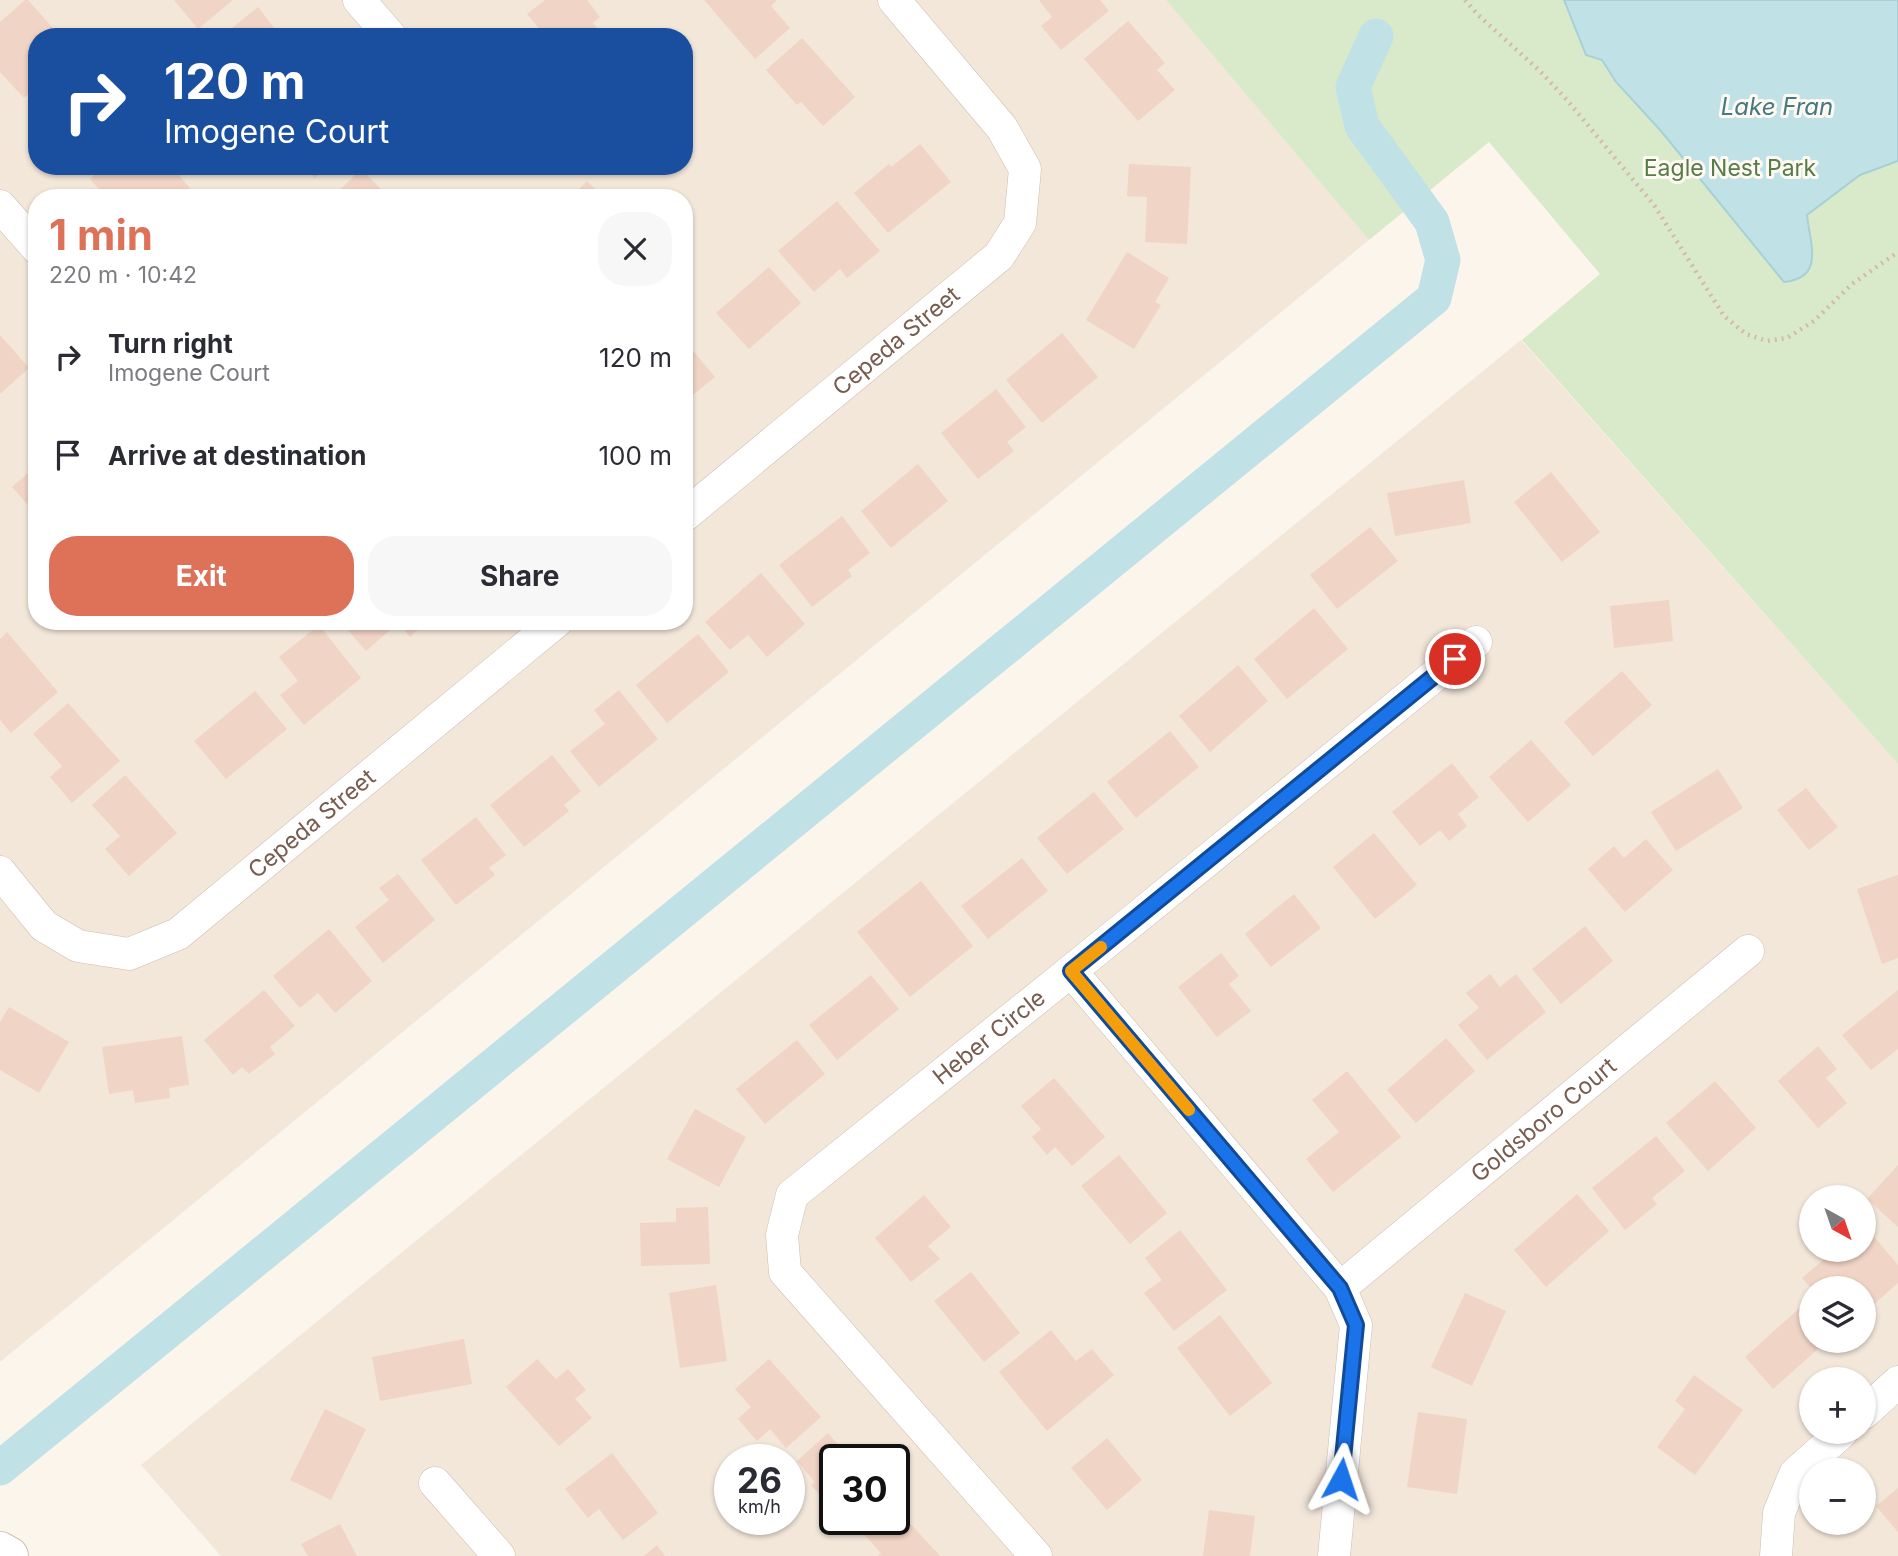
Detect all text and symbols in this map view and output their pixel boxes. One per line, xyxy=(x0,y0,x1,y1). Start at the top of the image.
text: 120 m xyxy=(164,52,305,111)
icon: right xyxy=(49,56,140,147)
water label: Lake Fran xyxy=(1721,92,1833,121)
text: Imogene Court xyxy=(164,112,389,151)
park label: Eagle Nest Park xyxy=(1644,154,1817,182)
text: 1 min xyxy=(49,209,153,260)
button: close xyxy=(598,212,672,286)
text: 220 m · 10:42 xyxy=(49,261,197,289)
street label: Cepeda Street xyxy=(827,280,966,401)
text: Turn right xyxy=(108,328,233,359)
icon: right xyxy=(49,338,87,376)
text: 120 m xyxy=(599,342,672,373)
text: Imogene Court xyxy=(108,359,270,387)
icon: arrive xyxy=(49,436,87,474)
text: Arrive at destination xyxy=(108,440,367,471)
text: 100 m xyxy=(599,440,672,471)
button: Exit xyxy=(49,536,354,616)
button: Share xyxy=(368,536,672,616)
pin xyxy=(1425,629,1485,689)
icon: arrive xyxy=(1436,640,1474,678)
street label: Cepeda Street xyxy=(243,763,381,884)
street label: Heber Circle xyxy=(927,983,1051,1090)
street label: Goldsboro Court xyxy=(1465,1051,1622,1188)
north arrow xyxy=(1799,1185,1876,1262)
map controls xyxy=(1799,1185,1876,1535)
button: layers xyxy=(1799,1276,1876,1353)
button: + xyxy=(1799,1367,1876,1444)
position arrow xyxy=(1304,1442,1378,1516)
speed limit sign: 30 xyxy=(819,1444,910,1535)
button: − xyxy=(1799,1458,1876,1535)
text: 26 xyxy=(737,1459,782,1501)
text: km/h xyxy=(738,1496,781,1517)

